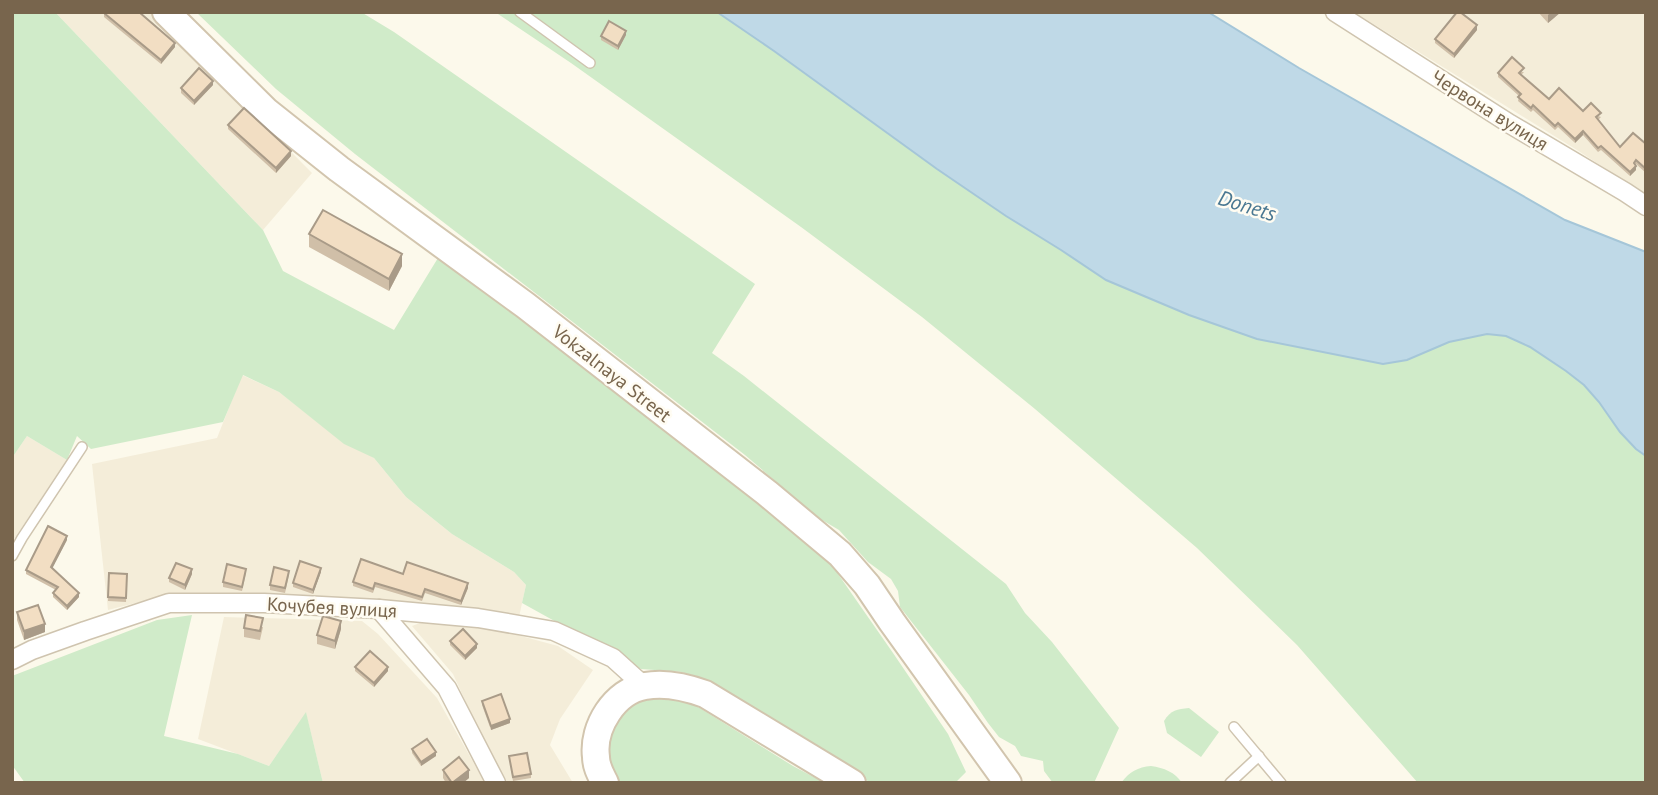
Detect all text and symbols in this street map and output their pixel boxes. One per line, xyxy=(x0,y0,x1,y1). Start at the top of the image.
street label: Червона вулиця xyxy=(1427,65,1553,155)
water label: Donets xyxy=(1215,184,1280,227)
street label: Vokzalnaya Street xyxy=(547,319,677,427)
street label: Кочубея вулиця xyxy=(266,592,398,622)

